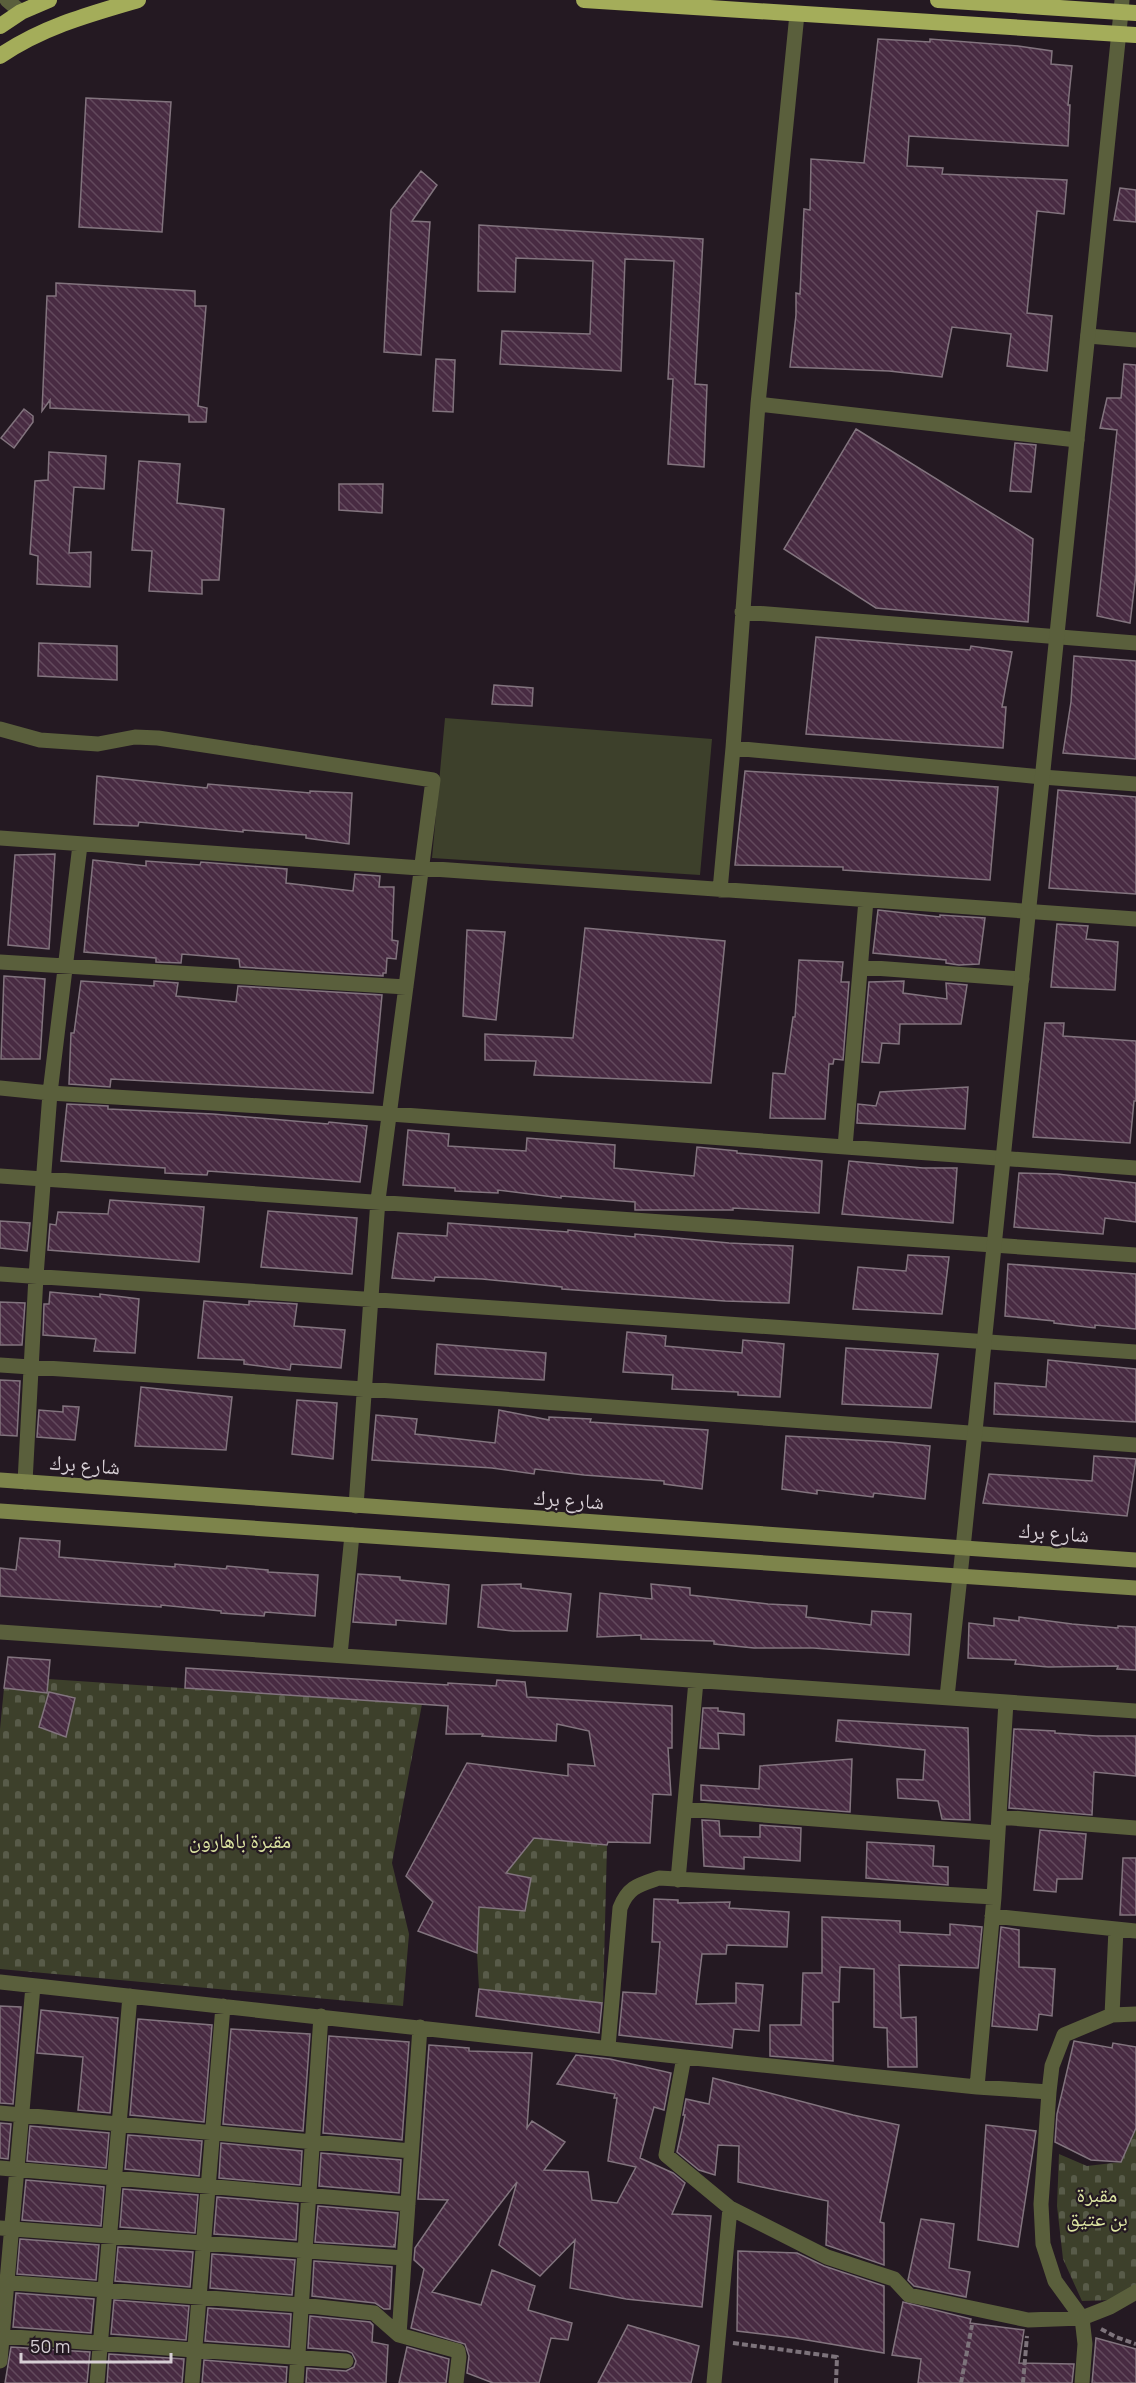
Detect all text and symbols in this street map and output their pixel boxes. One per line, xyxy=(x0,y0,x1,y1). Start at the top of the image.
street label: شارع برك xyxy=(49,1448,121,1480)
street label: شارع برك xyxy=(533,1483,605,1515)
street label: شارع برك xyxy=(1018,1516,1090,1548)
park label: مقبرة باهارون xyxy=(189,1826,291,1854)
park label: مقبرة بن عتيق xyxy=(1066,2180,1128,2232)
scale bar xyxy=(21,2326,171,2364)
text: 50 m xyxy=(30,2334,70,2358)

